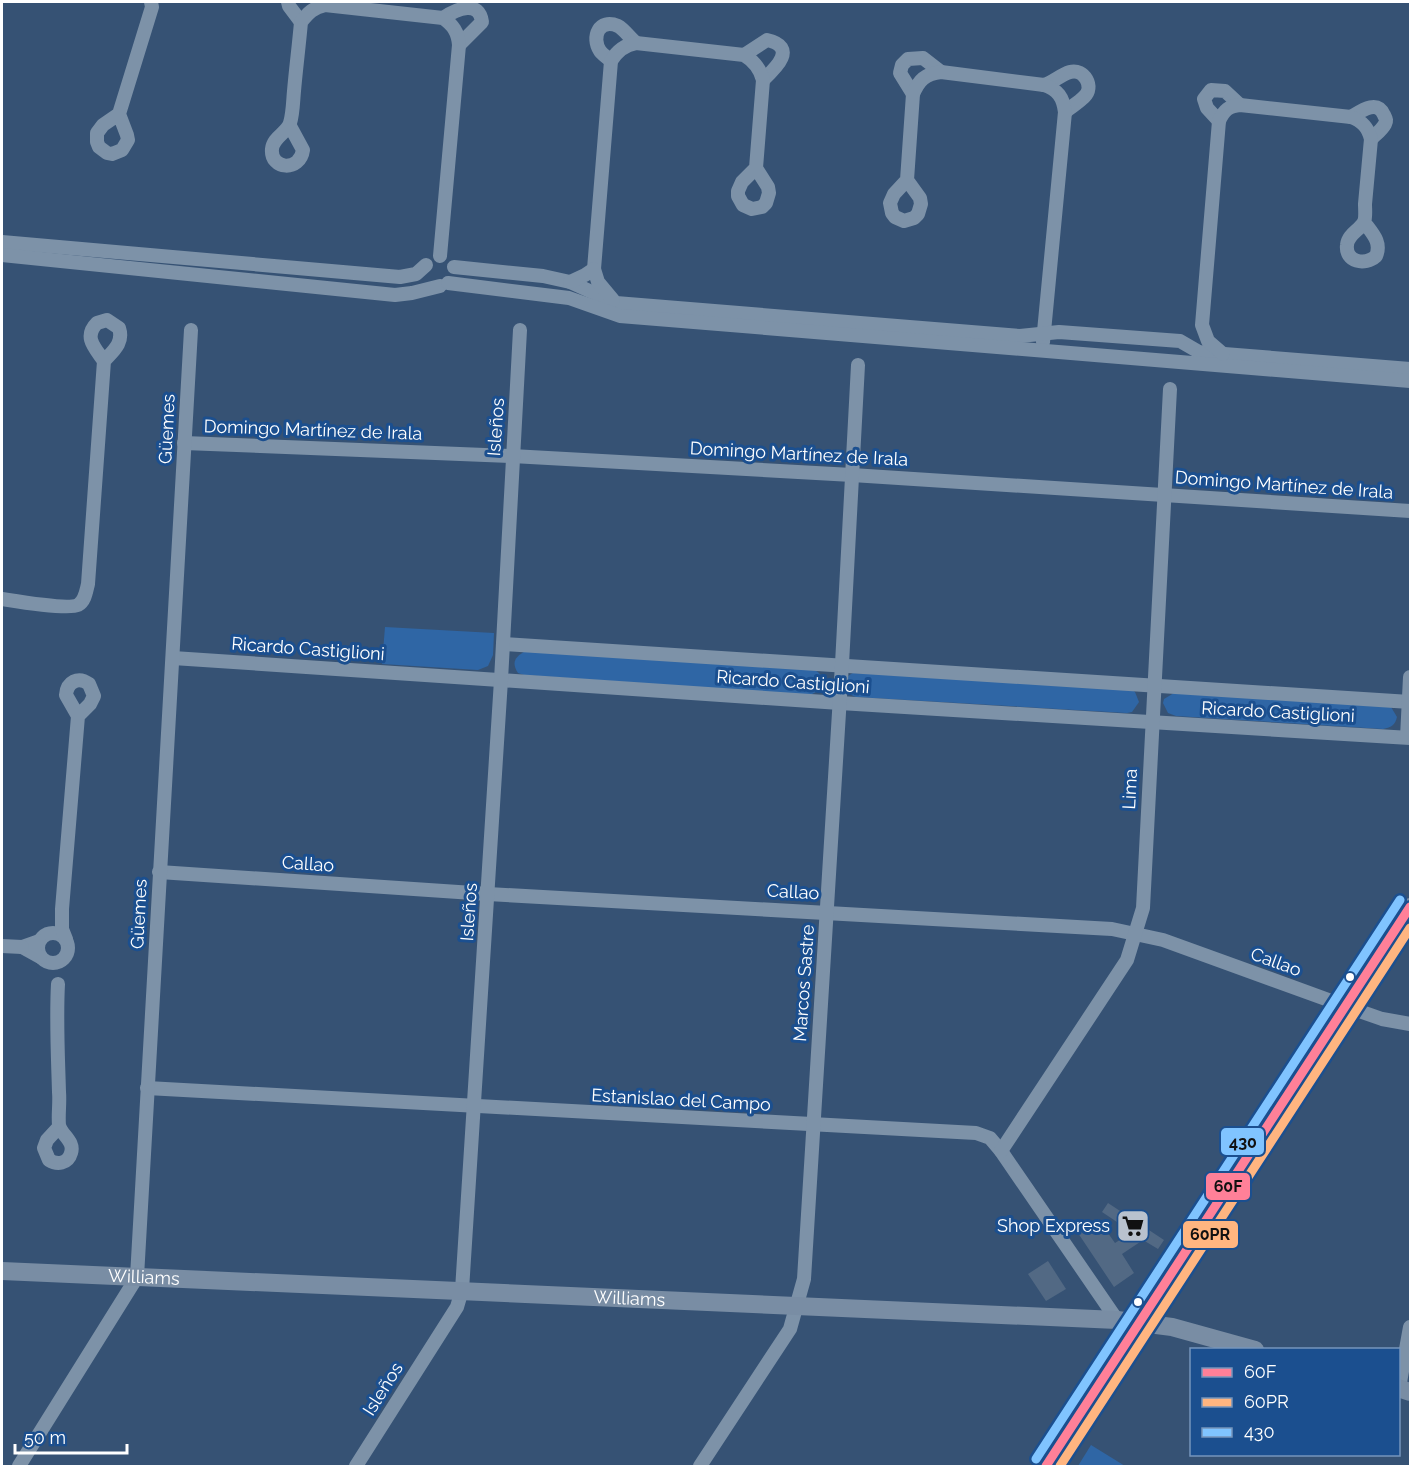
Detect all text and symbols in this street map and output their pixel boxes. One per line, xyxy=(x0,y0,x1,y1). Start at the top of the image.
street label: Güemes xyxy=(154,393,179,464)
street label: Isleños xyxy=(483,397,508,457)
street label: Domingo Martínez de Irala xyxy=(203,415,423,444)
street label: Domingo Martínez de Irala xyxy=(689,437,909,470)
street label: Domingo Martínez de Irala xyxy=(1174,466,1394,503)
street label: Ricardo Castiglioni xyxy=(231,633,385,664)
street label: Ricardo Castiglioni xyxy=(716,666,870,697)
street label: Ricardo Castiglioni xyxy=(1201,697,1355,726)
street label: Lima xyxy=(1118,768,1141,810)
street label: Callao xyxy=(281,851,335,876)
street label: Güemes xyxy=(126,878,151,949)
street label: Callao xyxy=(766,880,820,903)
street label: Isleños xyxy=(456,882,481,942)
street label: Marcos Sastre xyxy=(789,923,818,1042)
street label: Callao xyxy=(1248,943,1305,980)
unlabelled marker xyxy=(1344,971,1356,983)
street label: Estanislao del Campo xyxy=(591,1084,772,1115)
line badge: 430 xyxy=(1220,1127,1265,1156)
text: 430 xyxy=(1229,1133,1257,1152)
line badge: 60F xyxy=(1205,1172,1251,1201)
text: 60F xyxy=(1214,1177,1242,1196)
supermarket icon: Shop Express xyxy=(1115,1208,1151,1244)
place label: Shop Express xyxy=(997,1215,1110,1236)
line badge: 60PR xyxy=(1182,1220,1239,1249)
text: 60PR xyxy=(1190,1225,1230,1244)
street label: Williams xyxy=(108,1265,180,1289)
street label: Williams xyxy=(593,1286,666,1310)
unlabelled marker xyxy=(1132,1296,1144,1308)
legend xyxy=(1190,1348,1400,1456)
street label: Isleños xyxy=(358,1358,407,1419)
text: 60F xyxy=(1244,1361,1276,1382)
text: 60PR xyxy=(1244,1391,1289,1412)
scale bar xyxy=(15,1417,128,1455)
text: 430 xyxy=(1244,1421,1274,1442)
text: 50 m xyxy=(24,1427,66,1448)

